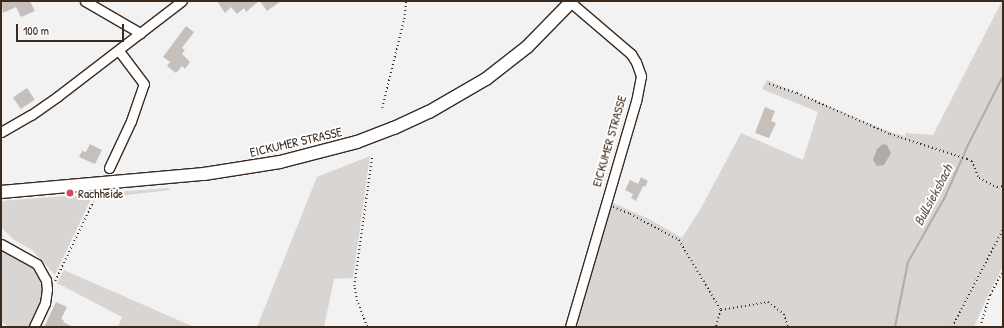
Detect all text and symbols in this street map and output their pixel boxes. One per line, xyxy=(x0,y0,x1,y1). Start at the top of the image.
scale bar xyxy=(18,16,126,42)
text: 100 m xyxy=(23,22,49,39)
street label: EICKUMER STRASSE xyxy=(589,94,629,188)
street label: EICKUMER STRASSE xyxy=(248,124,344,160)
water label: Bullsieksbach xyxy=(910,162,956,228)
place label: Rachheide xyxy=(78,185,123,201)
marker: Rachheide xyxy=(65,188,75,198)

